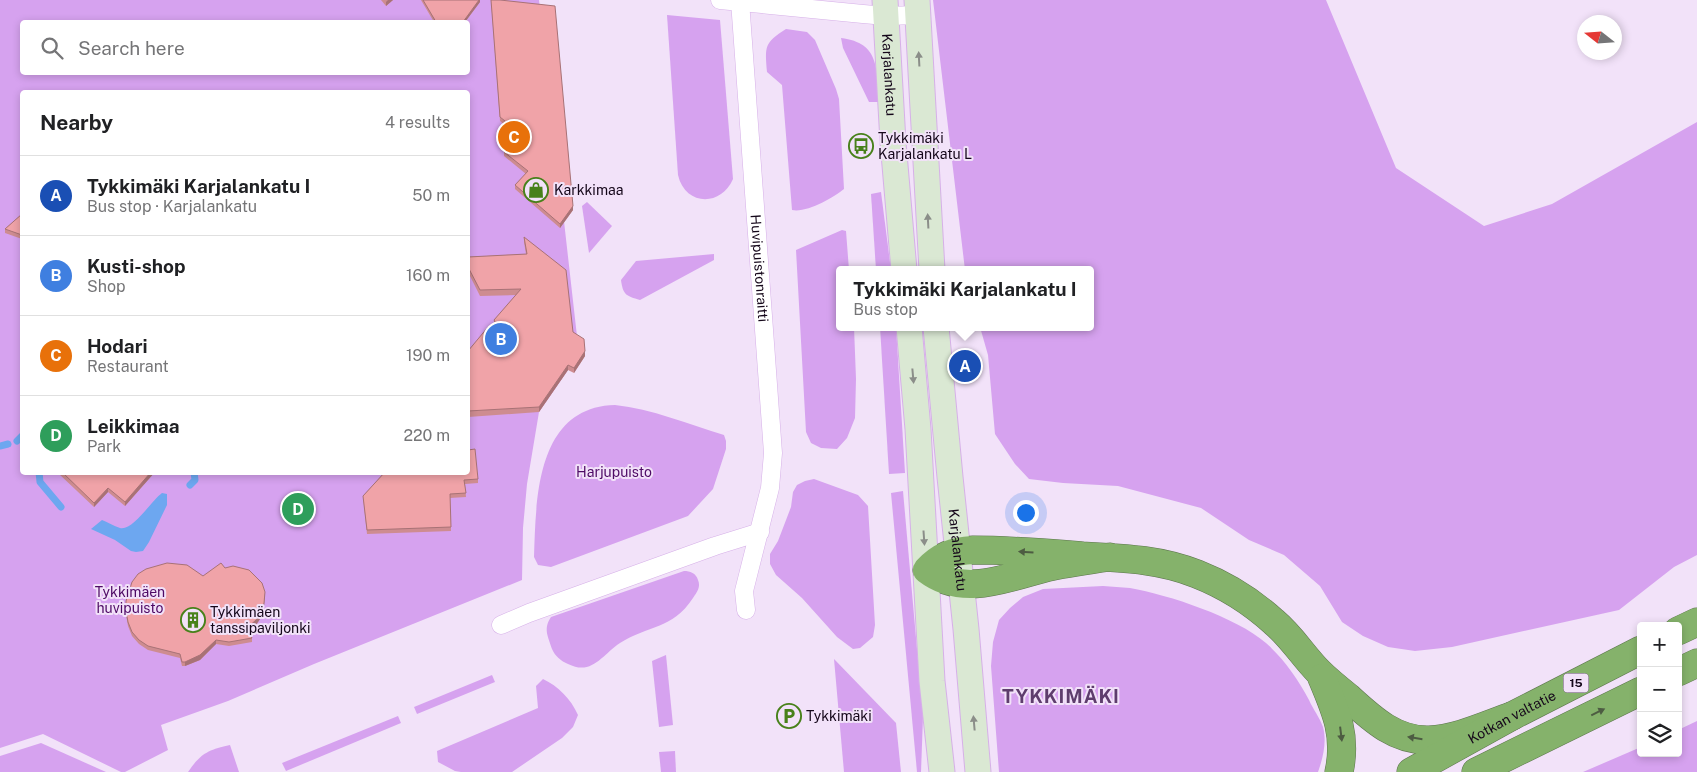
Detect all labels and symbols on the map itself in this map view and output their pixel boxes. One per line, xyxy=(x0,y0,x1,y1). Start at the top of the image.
north arrow xyxy=(1577,15,1622,60)
street label: Karjalankatu xyxy=(879,33,900,117)
one-way arrow xyxy=(915,51,923,67)
pin: C xyxy=(498,118,530,156)
place label: Tykkimäki Karjalankatu L xyxy=(878,130,972,162)
bus stop icon: Tykkimäki Karjalankatu L xyxy=(848,133,874,159)
shop icon: Karkkimaa xyxy=(523,177,549,203)
place label: Karkkimaa xyxy=(554,182,623,198)
one-way arrow xyxy=(923,213,931,229)
street label: Huvipuistonraitti xyxy=(748,214,771,323)
pin: B xyxy=(485,320,517,358)
pin: A xyxy=(949,347,981,385)
one-way arrow xyxy=(909,368,917,384)
park label: Harjupuisto xyxy=(576,464,652,480)
pin: D xyxy=(282,490,314,528)
your location xyxy=(1013,500,1039,526)
street label: Karjalankatu xyxy=(945,508,970,592)
one-way arrow xyxy=(921,530,929,546)
one-way arrow xyxy=(1018,547,1034,555)
park label: Tykkimäen huvipuisto xyxy=(95,584,165,616)
place label: Tykkimäen tanssipaviljonki xyxy=(210,604,310,636)
building icon: Tykkimäen tanssipaviljonki xyxy=(180,607,206,633)
road number: 15 xyxy=(1564,674,1588,692)
district label: TYKKIMÄKI xyxy=(1002,685,1120,707)
street label: Kotkan valtatie xyxy=(1465,687,1558,747)
parking icon: Tykkimäki xyxy=(776,703,802,729)
place label: Tykkimäki xyxy=(806,708,872,724)
one-way arrow xyxy=(1590,708,1605,716)
one-way arrow xyxy=(969,715,977,731)
one-way arrow xyxy=(1337,726,1345,742)
one-way arrow xyxy=(1406,734,1422,742)

